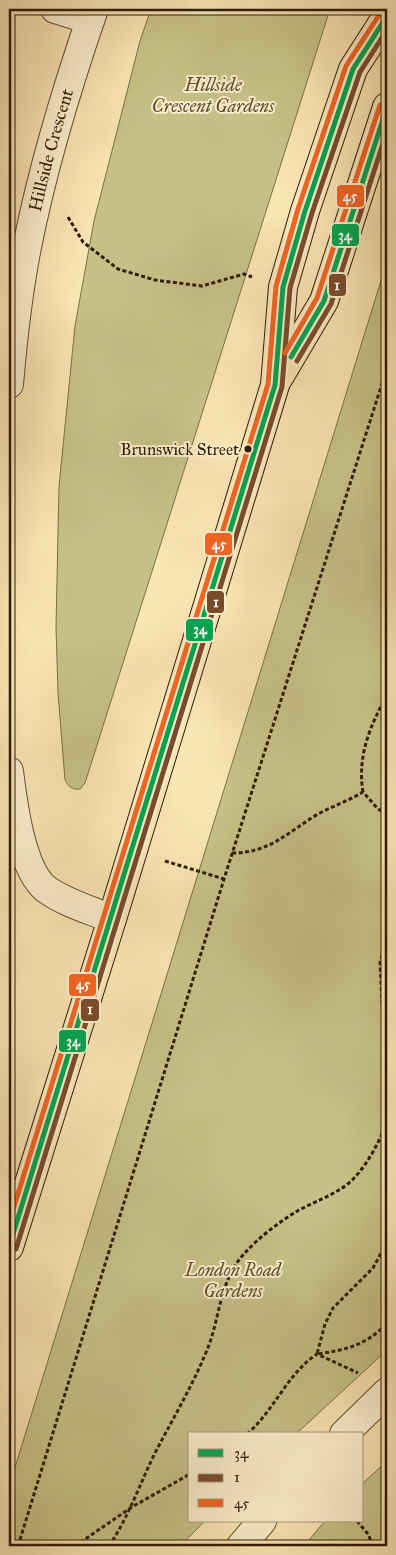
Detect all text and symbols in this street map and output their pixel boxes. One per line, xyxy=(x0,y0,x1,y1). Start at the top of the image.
park label: Hillside Crescent Gardens xyxy=(152,74,275,117)
street label: Hillside Crescent xyxy=(24,85,78,214)
line badge: 45 xyxy=(336,184,365,208)
text: 45 xyxy=(343,188,358,206)
line badge: 34 xyxy=(331,223,360,247)
text: 34 xyxy=(338,227,353,245)
line badge: 1 xyxy=(328,273,347,297)
text: 1 xyxy=(334,277,340,294)
place label: Brunswick Street xyxy=(120,439,239,460)
marker: Brunswick Street xyxy=(243,444,253,454)
line badge: 45 xyxy=(204,532,233,556)
text: 45 xyxy=(212,536,227,554)
line badge: 1 xyxy=(206,590,225,614)
text: 1 xyxy=(213,594,219,611)
line badge: 34 xyxy=(185,618,214,642)
text: 34 xyxy=(193,621,208,639)
line badge: 45 xyxy=(68,973,97,997)
text: 45 xyxy=(76,976,91,994)
line badge: 1 xyxy=(80,998,100,1022)
text: 1 xyxy=(87,1001,93,1018)
line badge: 34 xyxy=(58,1029,87,1053)
text: 34 xyxy=(66,1033,81,1051)
park label: London Road Gardens xyxy=(184,1259,282,1302)
legend xyxy=(188,1432,364,1522)
text: 34 xyxy=(234,1444,249,1462)
text: 1 xyxy=(234,1468,240,1486)
text: 45 xyxy=(234,1494,249,1512)

